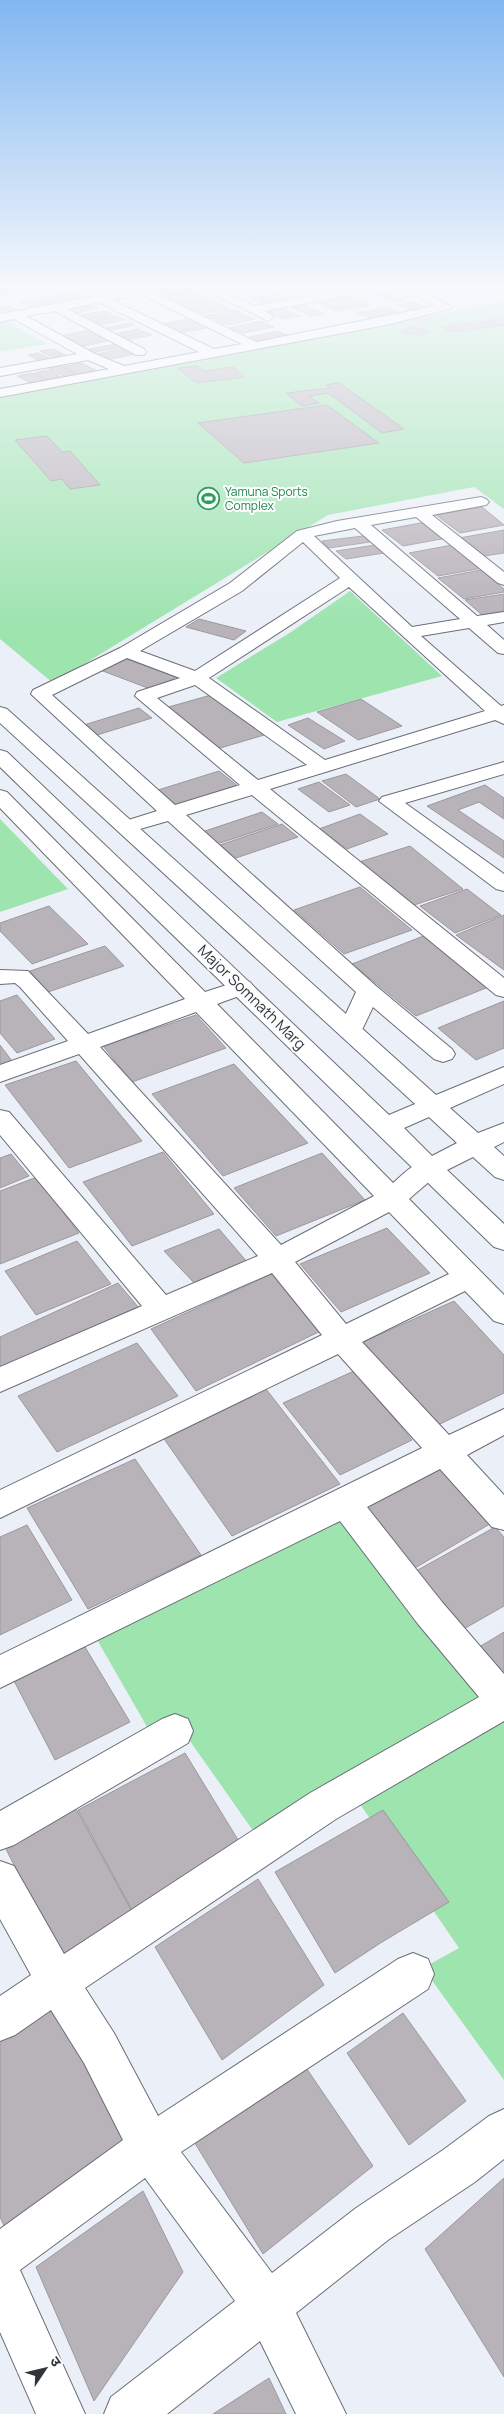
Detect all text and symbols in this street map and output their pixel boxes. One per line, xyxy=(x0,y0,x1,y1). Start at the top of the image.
place label: Yamuna Sports Complex xyxy=(225,483,308,514)
sports icon: Yamuna Sports Complex xyxy=(197,486,221,510)
street label: Major Somnath Marg xyxy=(193,940,311,1054)
north arrow xyxy=(20,2344,70,2394)
text: उ xyxy=(46,2352,67,2371)

